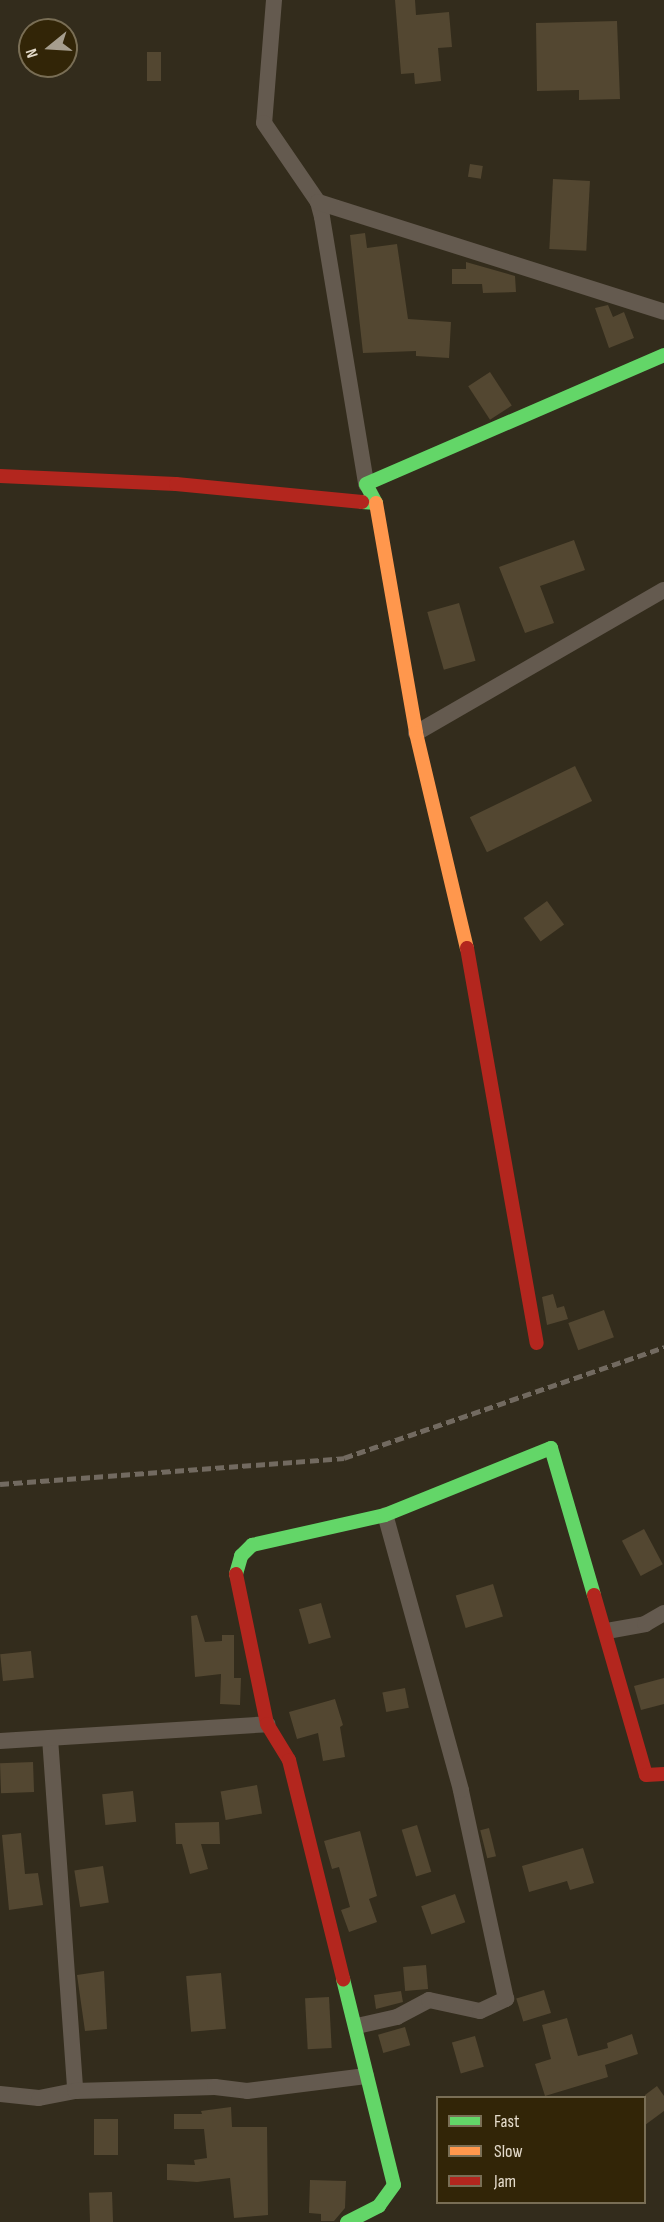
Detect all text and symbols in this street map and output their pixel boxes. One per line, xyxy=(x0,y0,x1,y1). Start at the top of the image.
north arrow xyxy=(18,18,78,78)
text: N xyxy=(22,46,43,60)
legend xyxy=(436,2096,646,2204)
text: Fast xyxy=(494,2111,519,2132)
text: Slow xyxy=(494,2141,523,2162)
text: Jam xyxy=(494,2171,516,2192)

